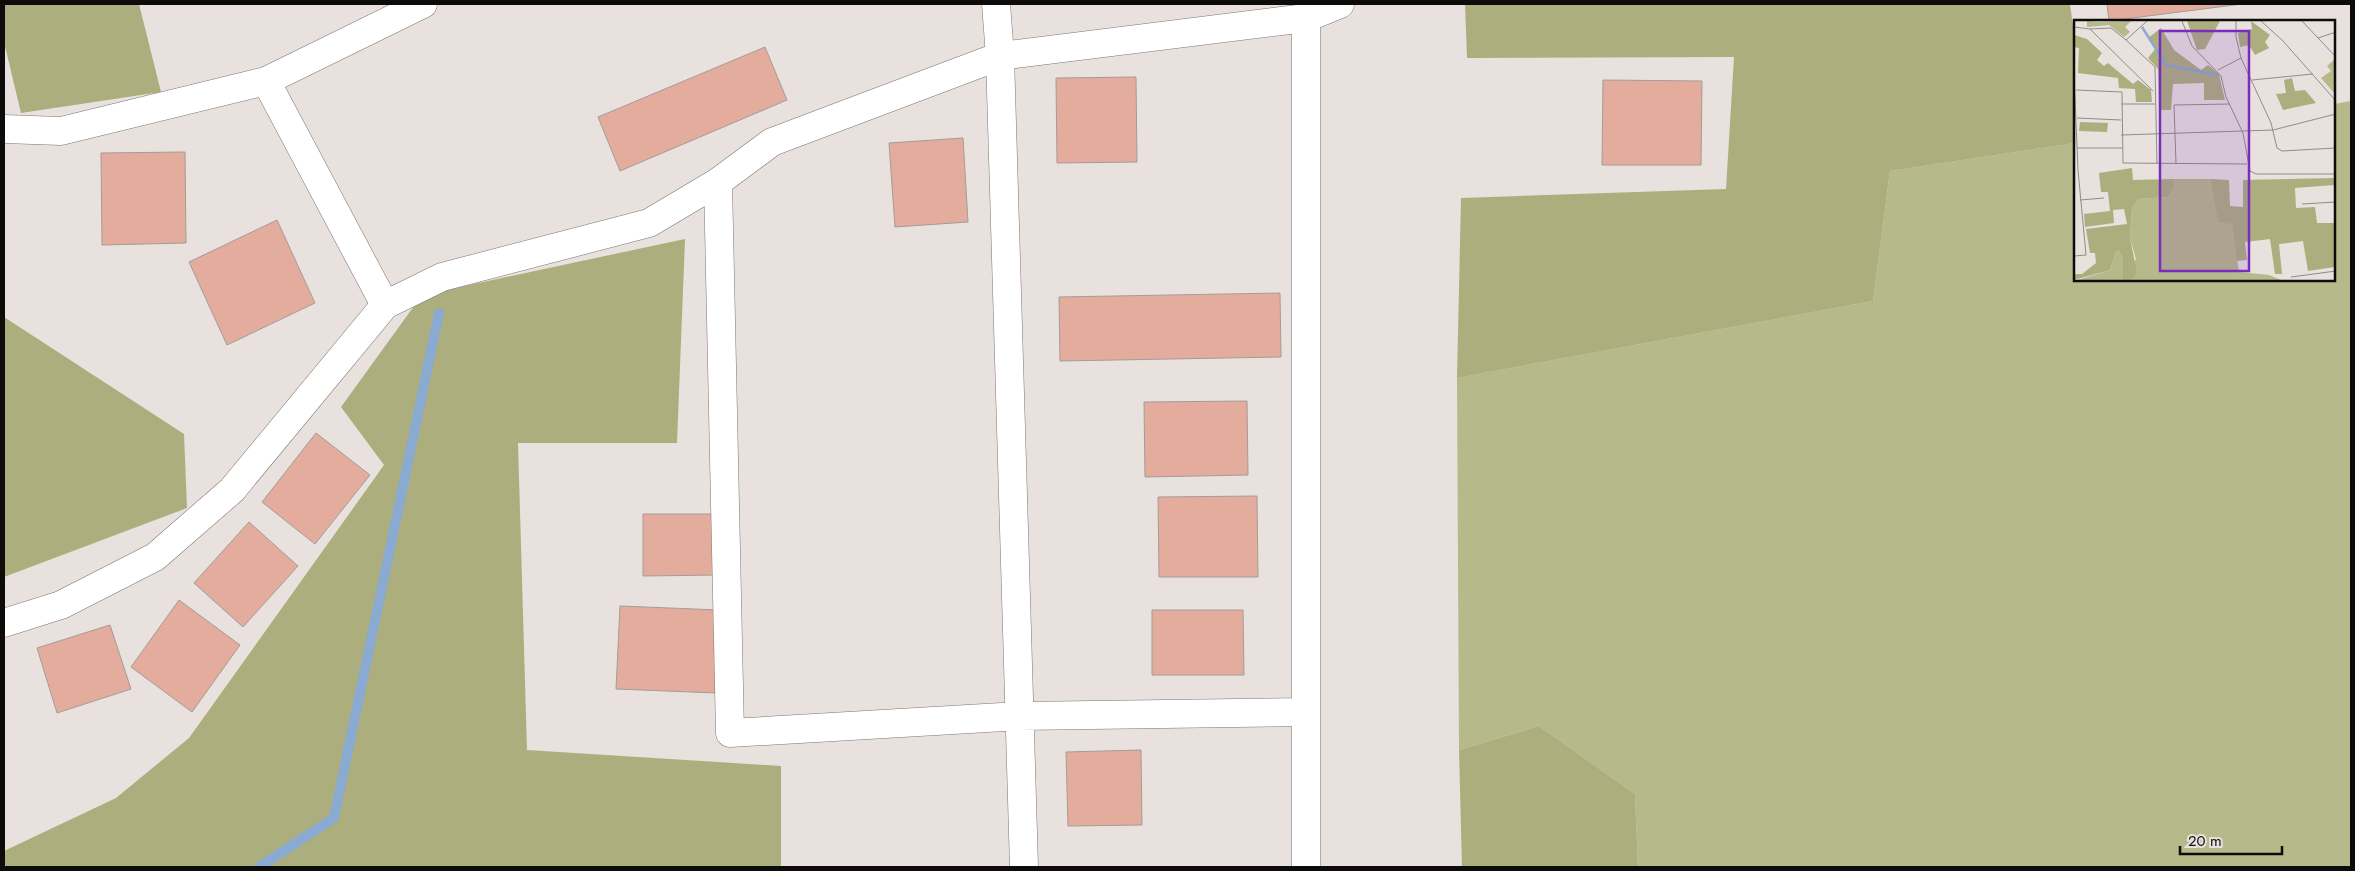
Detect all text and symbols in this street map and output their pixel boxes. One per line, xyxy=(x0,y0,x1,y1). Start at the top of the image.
inset map xyxy=(2074,20,2335,281)
scale bar xyxy=(2180,824,2282,856)
text: 20 m xyxy=(2188,830,2222,852)

